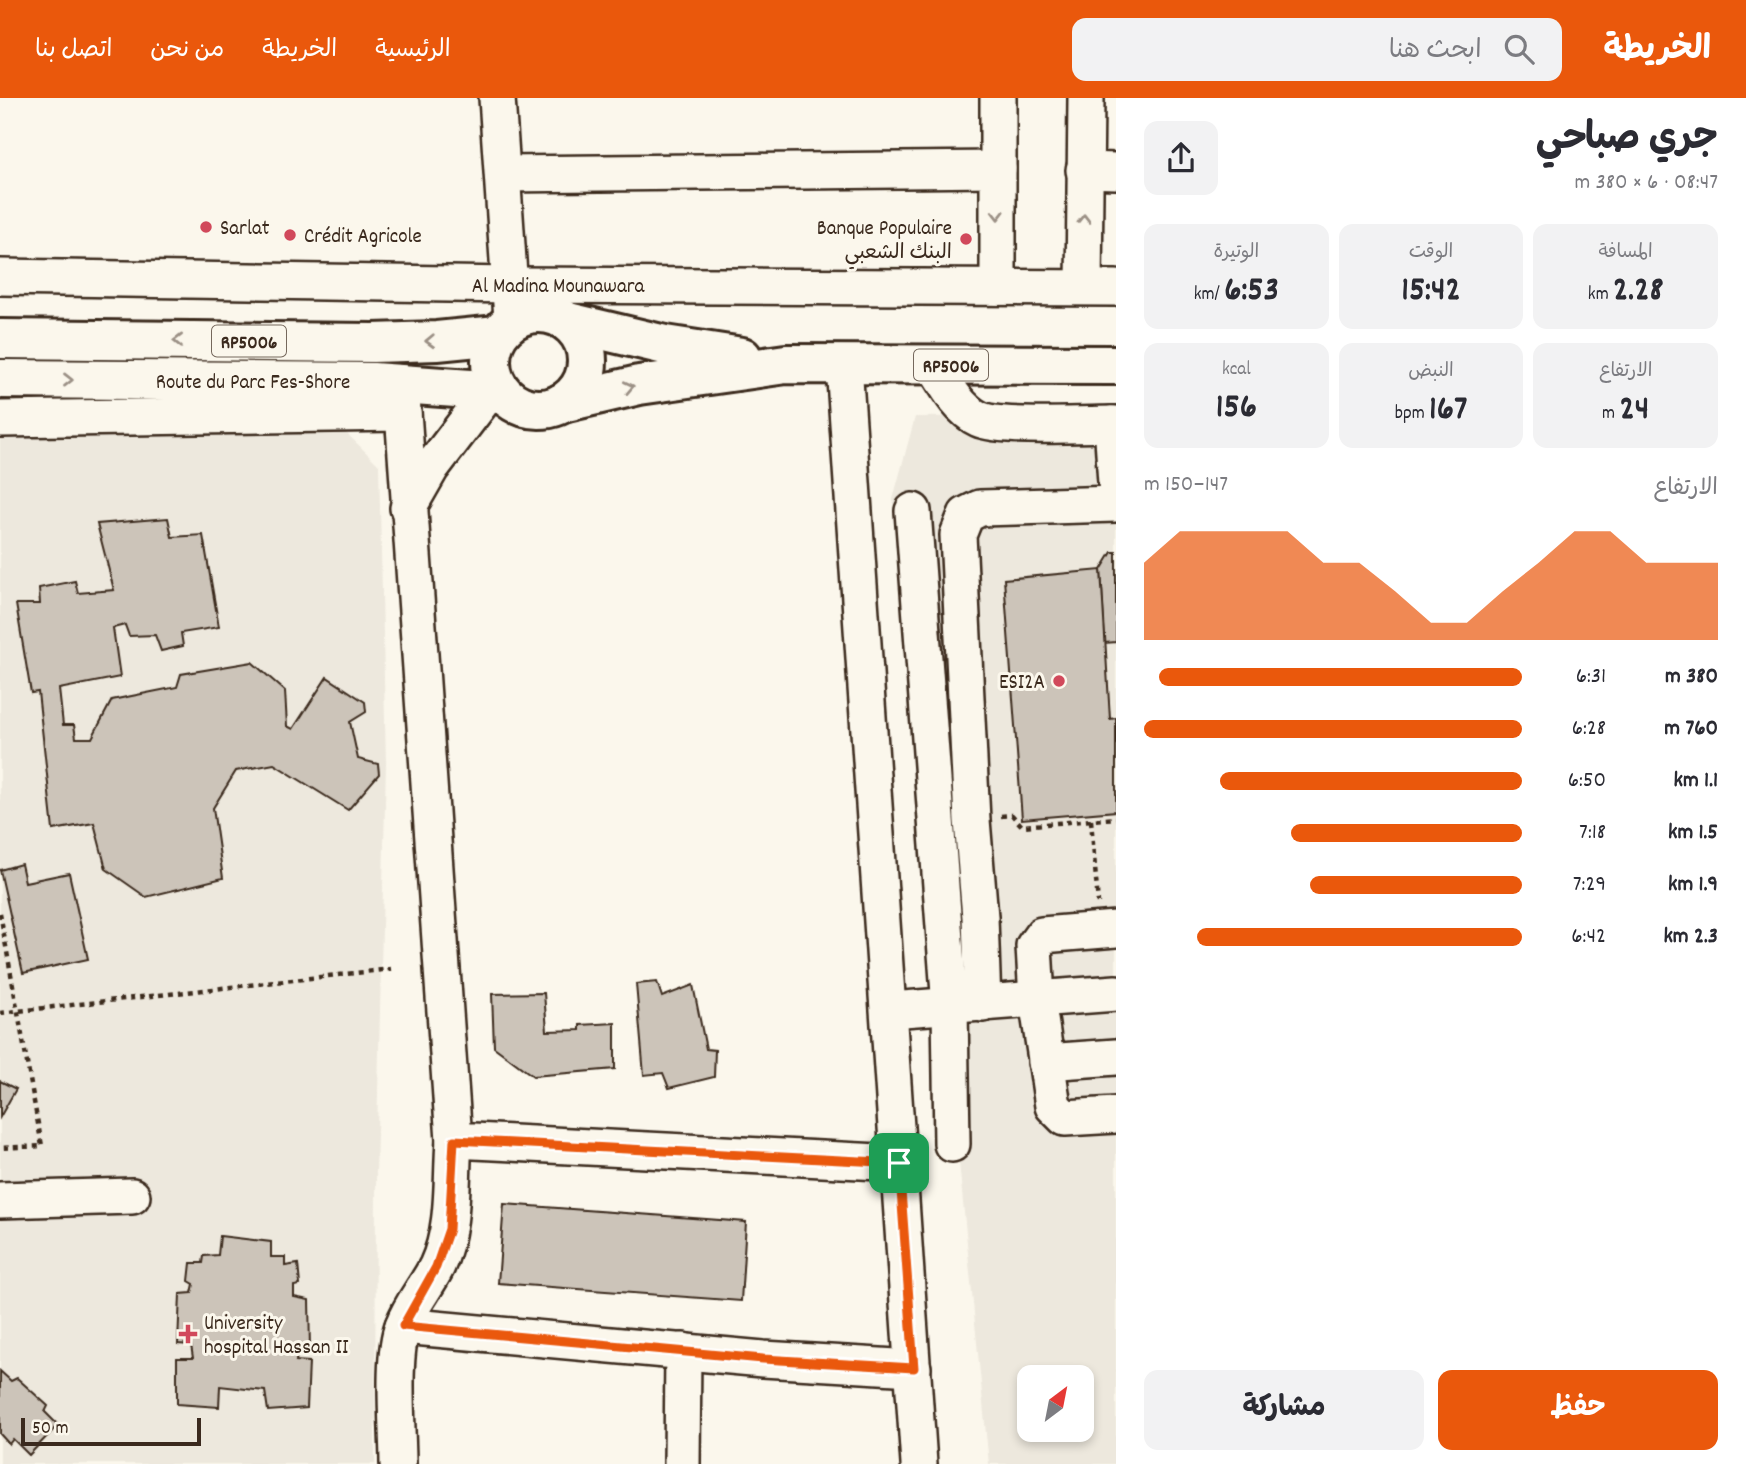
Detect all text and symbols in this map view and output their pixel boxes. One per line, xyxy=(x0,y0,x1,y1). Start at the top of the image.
search box xyxy=(1072,18,1562,81)
text: الخريطة xyxy=(1604,28,1711,75)
icon: search xyxy=(1500,30,1538,68)
text: ابحث هنا xyxy=(1389,33,1482,70)
text: اتصل بنا xyxy=(35,34,112,68)
text: من نحن xyxy=(150,34,224,68)
text: الخريطة xyxy=(262,34,337,68)
text: الرئيسية xyxy=(375,34,451,68)
text: جري صباحي xyxy=(1536,113,1718,168)
button: share xyxy=(1144,121,1218,195)
text: 08:47 · 6 × 380 m xyxy=(1574,167,1718,200)
one-way arrow xyxy=(990,210,1006,221)
one-way arrow xyxy=(1076,213,1092,224)
place label: Sarlat xyxy=(220,215,270,245)
place label: Banque Populaire البنك الشعبي xyxy=(817,215,952,270)
marker: Sarlat xyxy=(198,219,214,235)
place label: Crédit Agricole xyxy=(304,223,422,253)
marker: Crédit Agricole xyxy=(282,227,298,243)
marker: Banque Populaire البنك الشعبي xyxy=(958,231,974,247)
text: الوتيرة xyxy=(1213,240,1259,267)
text: الوقت xyxy=(1409,240,1453,267)
text: المسافة xyxy=(1599,240,1653,267)
text: 6:53 xyxy=(1224,267,1279,317)
text: 15:42 xyxy=(1401,267,1461,317)
text: 2.28 xyxy=(1613,267,1663,317)
street label: Al Madina Mounawara xyxy=(472,273,646,303)
text: /km xyxy=(1194,282,1224,309)
text: km xyxy=(1588,282,1613,309)
road number: RP5006 xyxy=(212,326,286,356)
one-way arrow xyxy=(172,333,182,349)
one-way arrow xyxy=(424,333,435,348)
road number: RP5006 xyxy=(914,350,988,380)
text: kcal xyxy=(1222,357,1251,384)
text: النبض xyxy=(1408,359,1454,386)
text: الارتفاع xyxy=(1599,359,1652,386)
street label: Route du Parc Fes-Shore xyxy=(156,369,350,399)
one-way arrow xyxy=(63,372,74,388)
one-way arrow xyxy=(623,380,635,395)
text: 156 xyxy=(1216,384,1257,434)
text: 167 xyxy=(1429,386,1467,436)
text: 24 xyxy=(1619,386,1649,436)
text: bpm xyxy=(1395,401,1429,428)
text: m xyxy=(1602,401,1619,428)
text: 147–150 m xyxy=(1144,469,1228,502)
text: الارتفاع xyxy=(1654,473,1718,506)
text: 6:31 xyxy=(1576,661,1606,694)
text: 380 m xyxy=(1665,661,1718,694)
place label: ESI2A xyxy=(999,669,1045,699)
marker: ESI2A xyxy=(1051,673,1067,689)
text: 6:28 xyxy=(1572,713,1606,746)
text: 760 m xyxy=(1664,713,1718,746)
text: 6:50 xyxy=(1568,765,1606,798)
text: 1.1 km xyxy=(1674,765,1718,798)
text: 7:18 xyxy=(1579,817,1606,850)
text: 1.5 km xyxy=(1668,817,1718,850)
text: 7:29 xyxy=(1573,869,1606,902)
text: 1.9 km xyxy=(1668,869,1718,902)
text: 6:42 xyxy=(1571,921,1606,954)
text: 2.3 km xyxy=(1663,921,1718,954)
pin xyxy=(869,1133,929,1193)
icon: arrive xyxy=(880,1144,918,1182)
place label: University hospital Hassan II xyxy=(204,1310,349,1364)
marker: University hospital Hassan II xyxy=(178,1324,198,1344)
north arrow xyxy=(1017,1365,1094,1442)
map controls xyxy=(1017,1365,1094,1442)
button: مشاركة xyxy=(1144,1370,1424,1450)
button: حفظ xyxy=(1438,1370,1718,1450)
scale bar xyxy=(21,1415,201,1447)
text: 50 m xyxy=(32,1416,69,1443)

